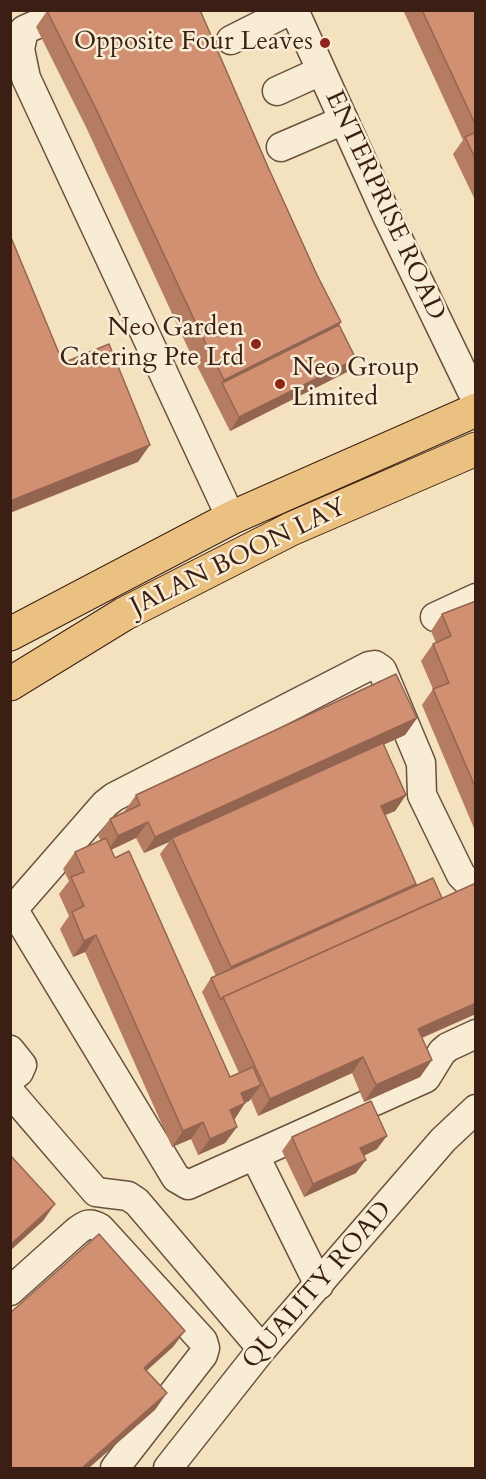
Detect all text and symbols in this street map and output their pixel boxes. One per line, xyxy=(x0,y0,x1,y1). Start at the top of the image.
place label: Opposite Four Leaves xyxy=(74,27,313,59)
marker: Opposite Four Leaves xyxy=(318,36,332,50)
street label: ENTERPRISE ROAD xyxy=(317,86,451,326)
place label: Neo Garden Catering Pte Ltd xyxy=(60,313,244,374)
marker: Neo Garden Catering Pte Ltd xyxy=(249,337,263,351)
place label: Neo Group Limited xyxy=(292,353,419,414)
marker: Neo Group Limited xyxy=(273,377,287,391)
street label: JALAN BOON LAY xyxy=(126,492,352,624)
street label: QUALITY ROAD xyxy=(237,1196,399,1376)

